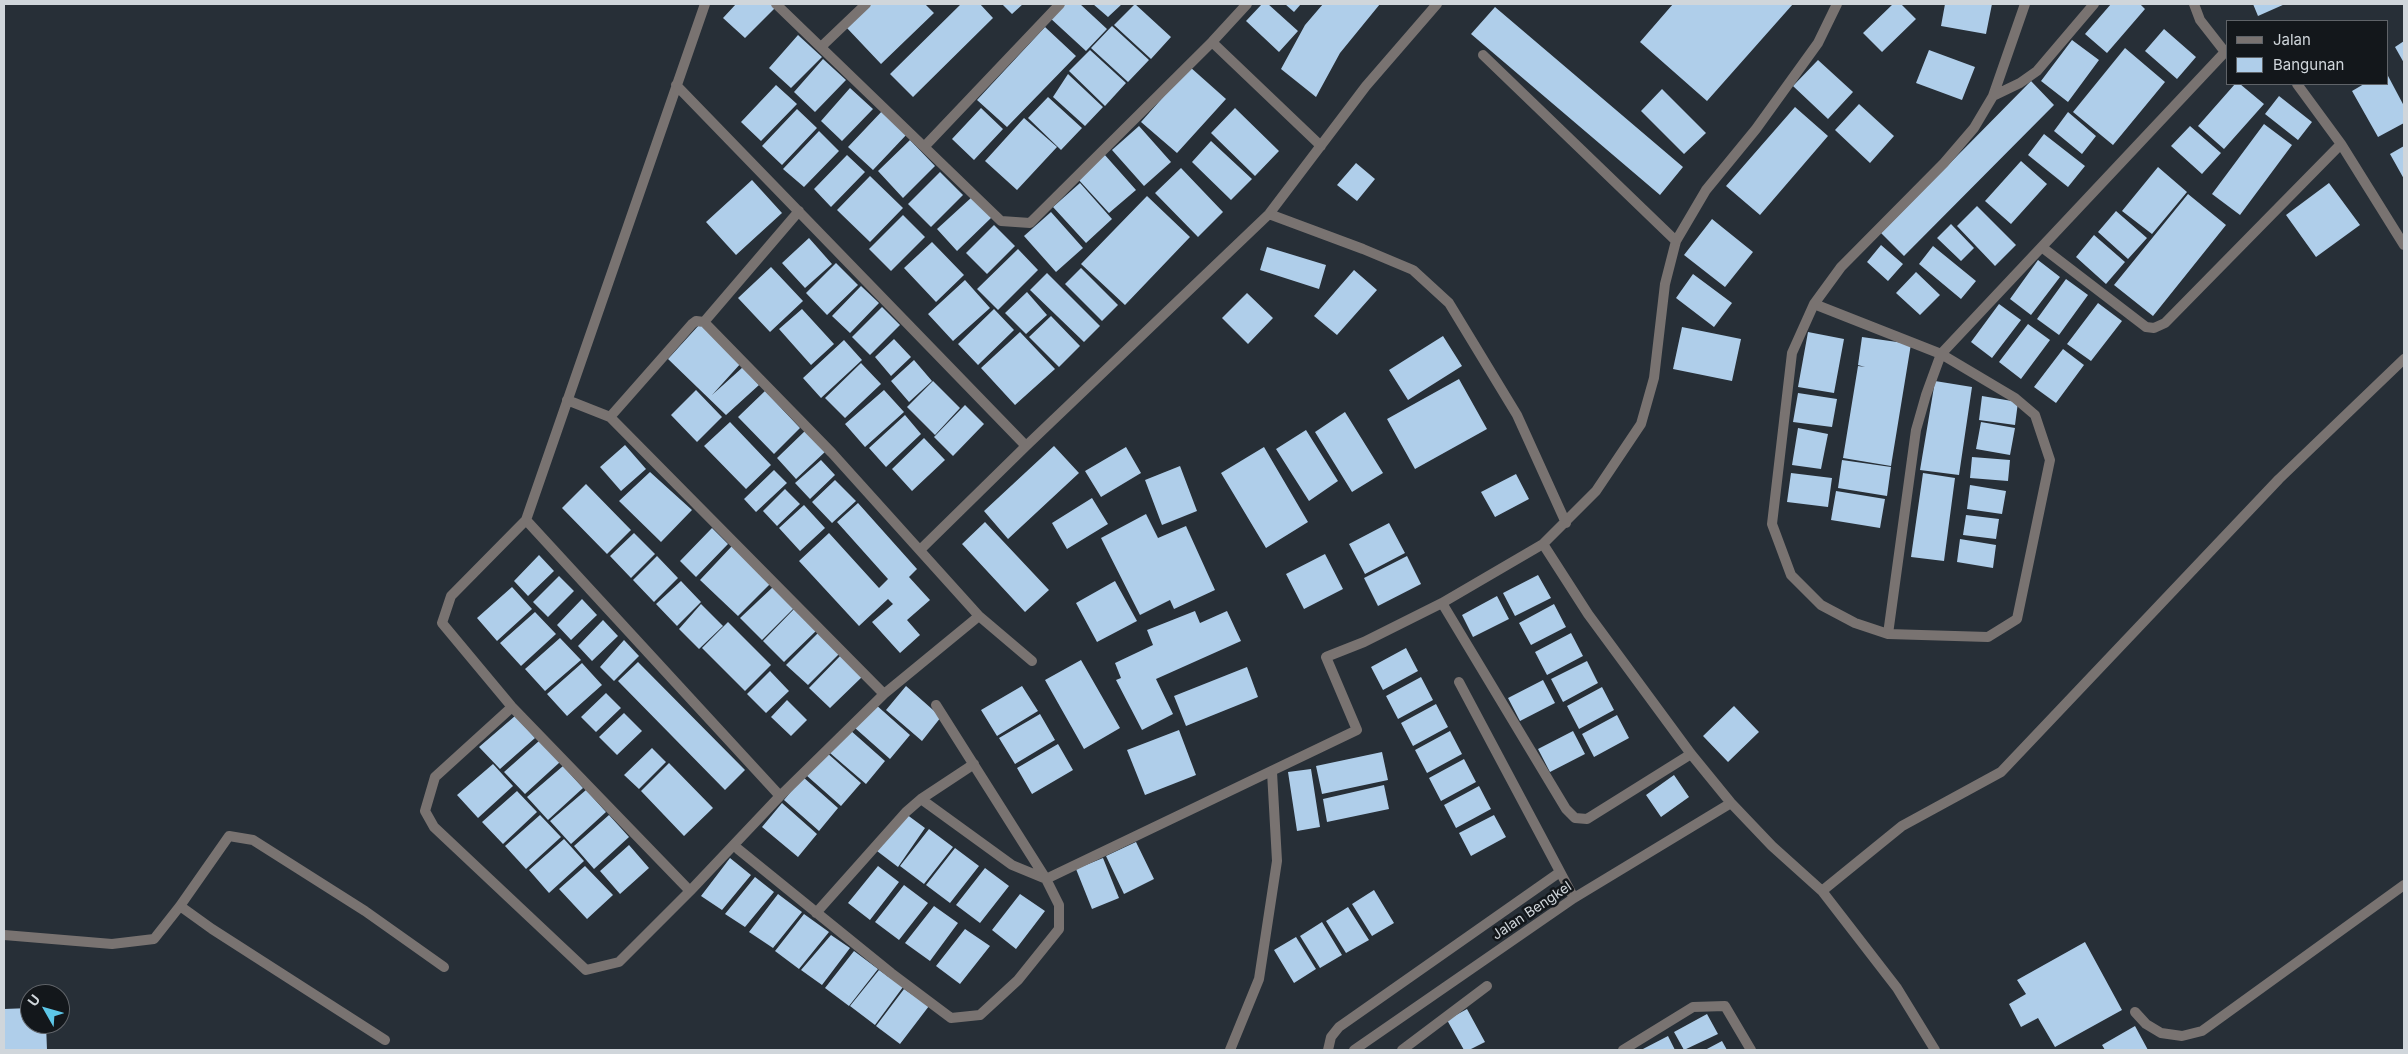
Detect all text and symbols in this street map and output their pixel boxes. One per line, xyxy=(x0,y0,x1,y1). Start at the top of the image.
legend xyxy=(2226,20,2388,85)
text: Jalan xyxy=(2273,30,2311,49)
text: Bangunan xyxy=(2273,55,2344,74)
street label: Jalan Bengkel xyxy=(1489,878,1575,944)
north arrow xyxy=(20,984,70,1034)
text: U xyxy=(24,991,43,1009)

